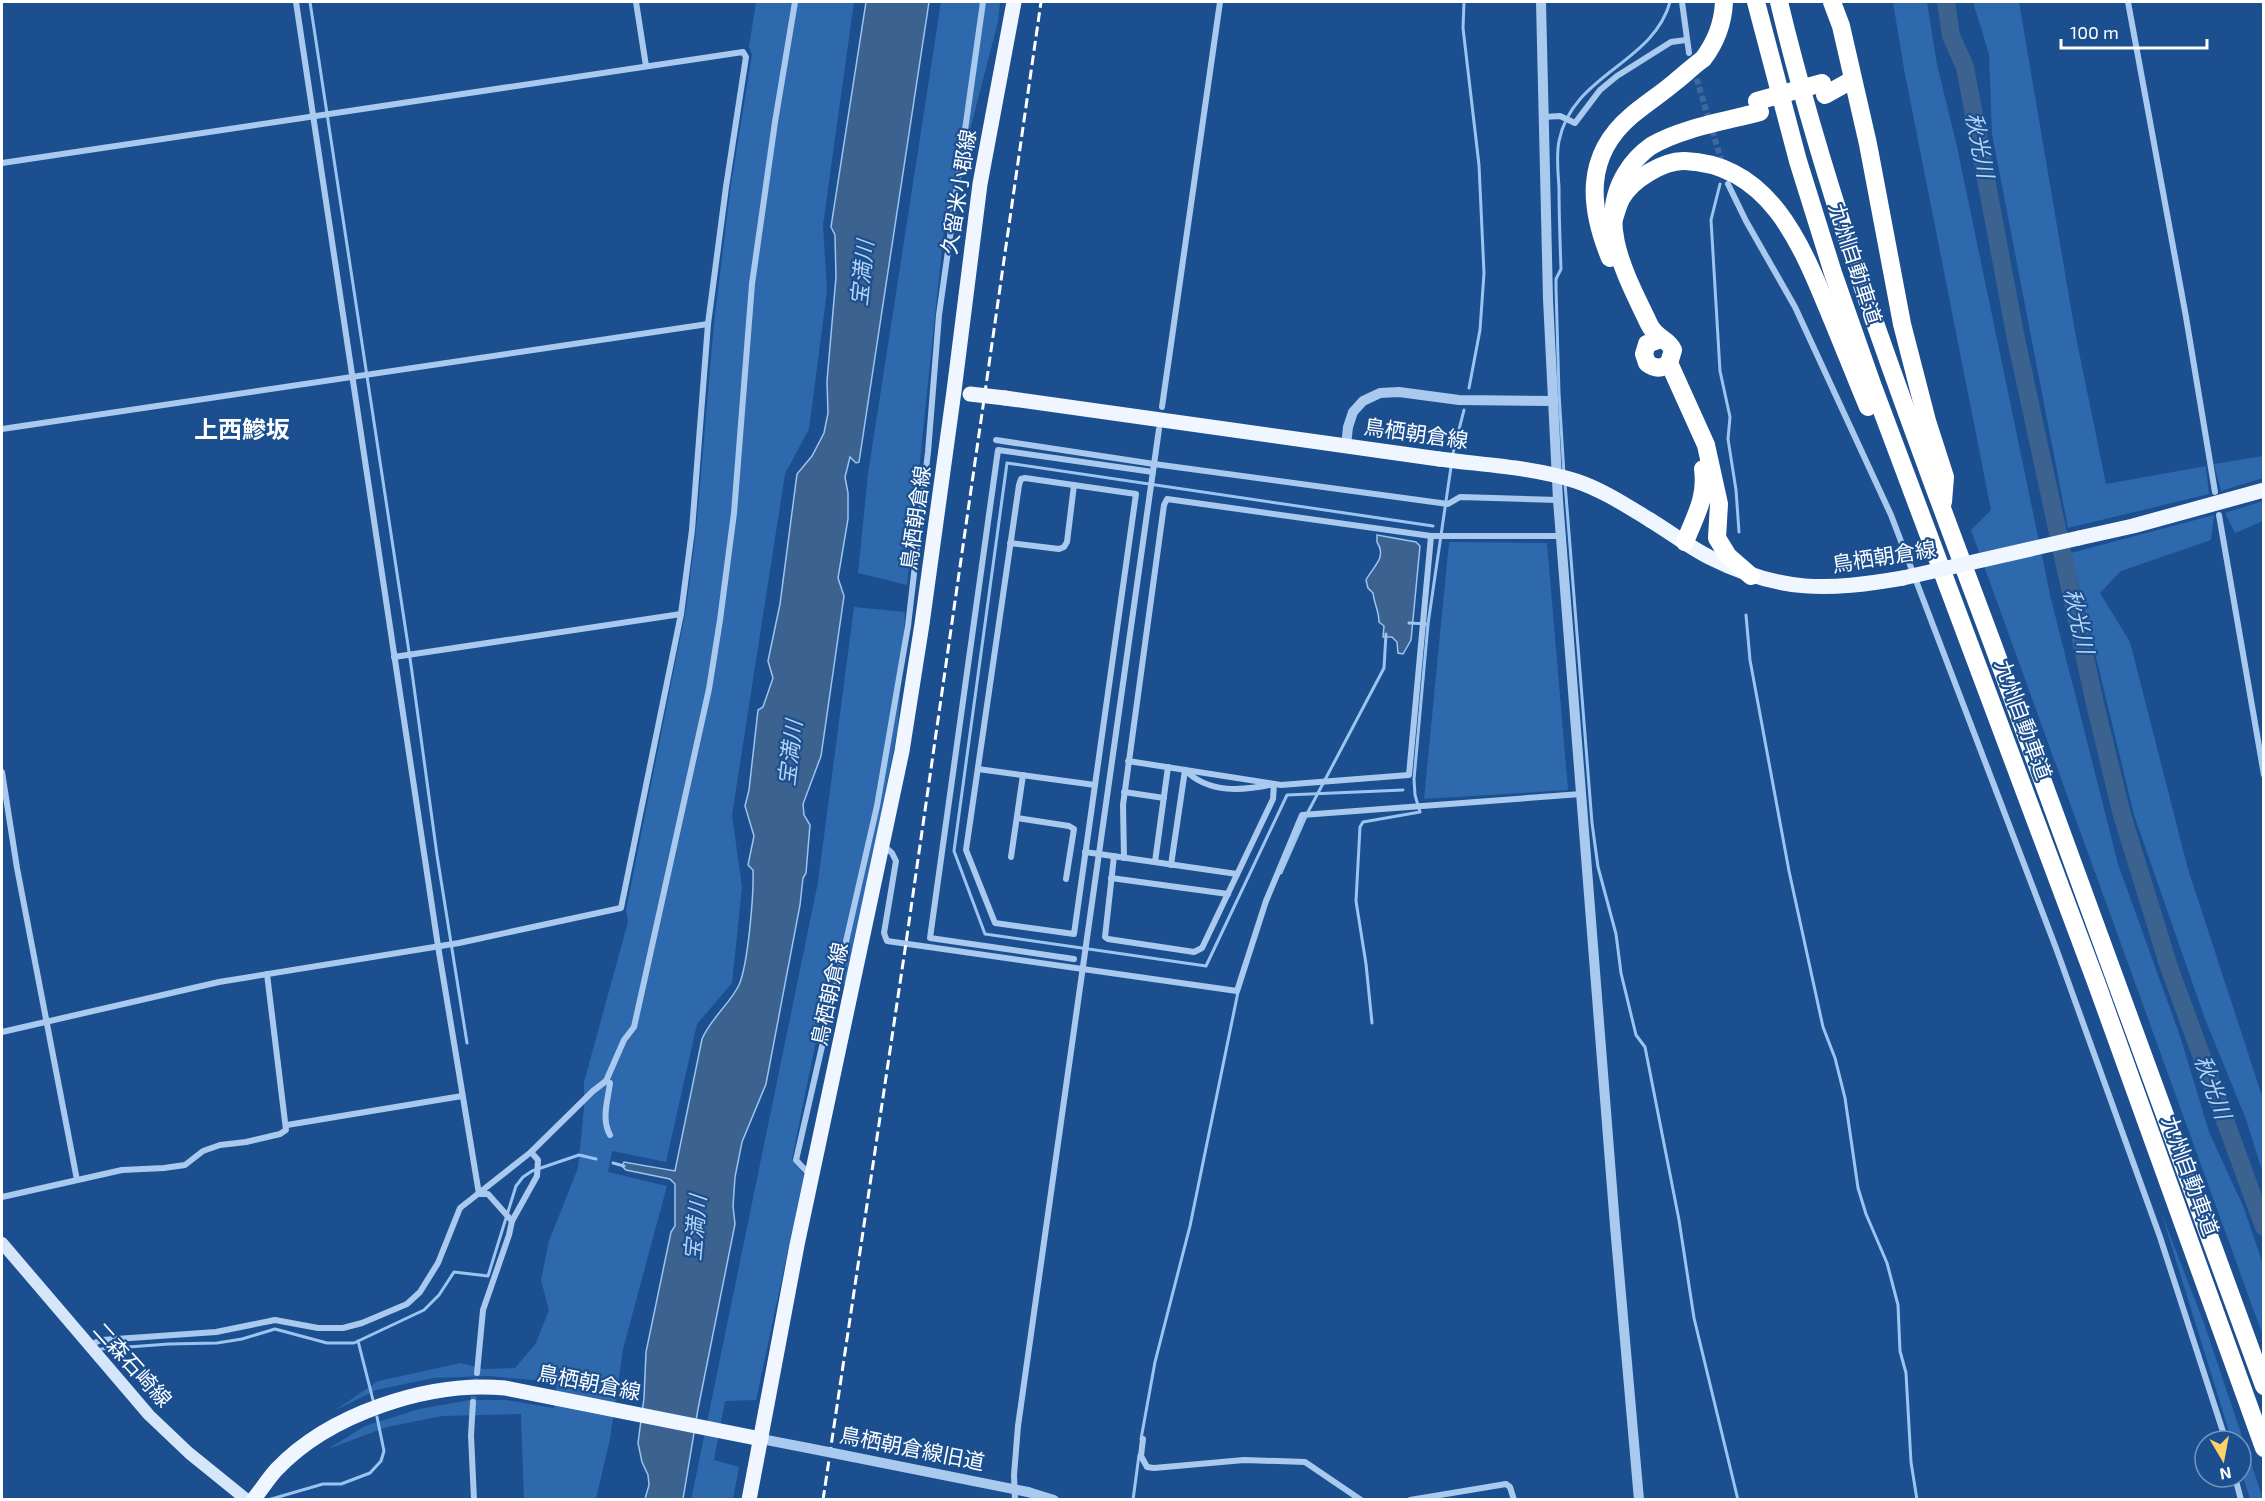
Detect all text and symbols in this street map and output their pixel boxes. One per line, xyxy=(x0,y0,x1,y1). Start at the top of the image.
scale bar xyxy=(2061,12,2206,50)
text: 100 m xyxy=(2070,21,2119,43)
water label: 秋光川 xyxy=(1962,110,2000,182)
street label: 久留米小郡線 xyxy=(935,128,980,256)
street label: 九州自動車道 xyxy=(1825,200,1888,327)
water label: 宝満川 xyxy=(845,237,878,307)
street label: 鳥栖朝倉線 xyxy=(1362,413,1470,452)
district label: 上西鰺坂 xyxy=(194,414,290,443)
street label: 鳥栖朝倉線 xyxy=(895,464,934,572)
street label: 鳥栖朝倉線 xyxy=(1830,535,1938,576)
water label: 秋光川 xyxy=(2060,586,2101,658)
street label: 九州自動車道 xyxy=(1991,656,2058,783)
water label: 宝満川 xyxy=(772,717,806,787)
street label: 鳥栖朝倉線 xyxy=(805,940,852,1048)
water label: 秋光川 xyxy=(2190,1051,2238,1124)
street label: 九州自動車道 xyxy=(2158,1112,2225,1239)
water label: 宝満川 xyxy=(678,1192,710,1262)
street label: 二森石崎線 xyxy=(89,1317,178,1411)
street label: 鳥栖朝倉線 xyxy=(535,1359,643,1404)
street label: 鳥栖朝倉線旧道 xyxy=(838,1421,987,1474)
north arrow xyxy=(2193,1429,2253,1489)
text: N xyxy=(2218,1464,2233,1485)

